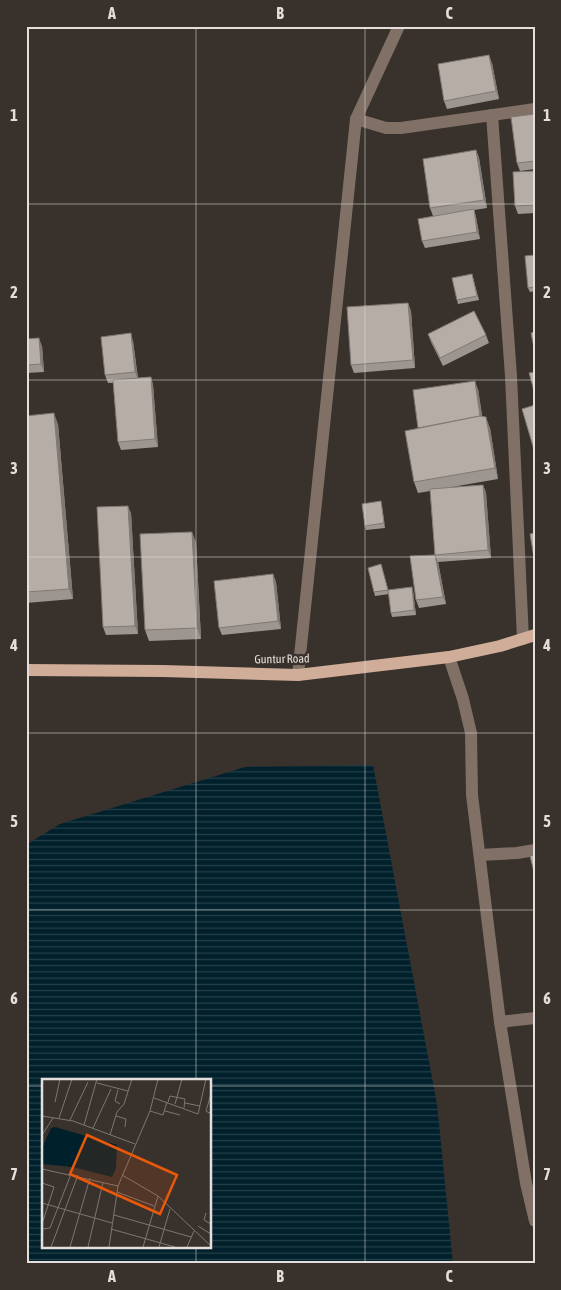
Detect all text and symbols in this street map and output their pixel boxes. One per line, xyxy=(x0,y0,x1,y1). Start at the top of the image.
text: A xyxy=(107,4,116,22)
text: B xyxy=(276,4,284,22)
text: C xyxy=(445,4,453,22)
text: 1 xyxy=(10,106,18,124)
text: 1 xyxy=(543,106,551,124)
text: 2 xyxy=(10,283,18,301)
text: 2 xyxy=(543,283,551,301)
text: 3 xyxy=(10,459,18,477)
text: 3 xyxy=(543,459,551,477)
text: 4 xyxy=(9,636,18,654)
text: 4 xyxy=(542,636,551,654)
street label: Guntur Road xyxy=(254,652,310,666)
text: 5 xyxy=(10,812,18,830)
text: 5 xyxy=(543,812,551,830)
text: 6 xyxy=(10,989,18,1007)
text: 6 xyxy=(543,989,551,1007)
inset map xyxy=(42,1079,211,1248)
text: 7 xyxy=(10,1165,18,1183)
text: 7 xyxy=(543,1165,551,1183)
text: A xyxy=(107,1267,116,1285)
text: B xyxy=(276,1267,284,1285)
text: C xyxy=(445,1267,453,1285)

